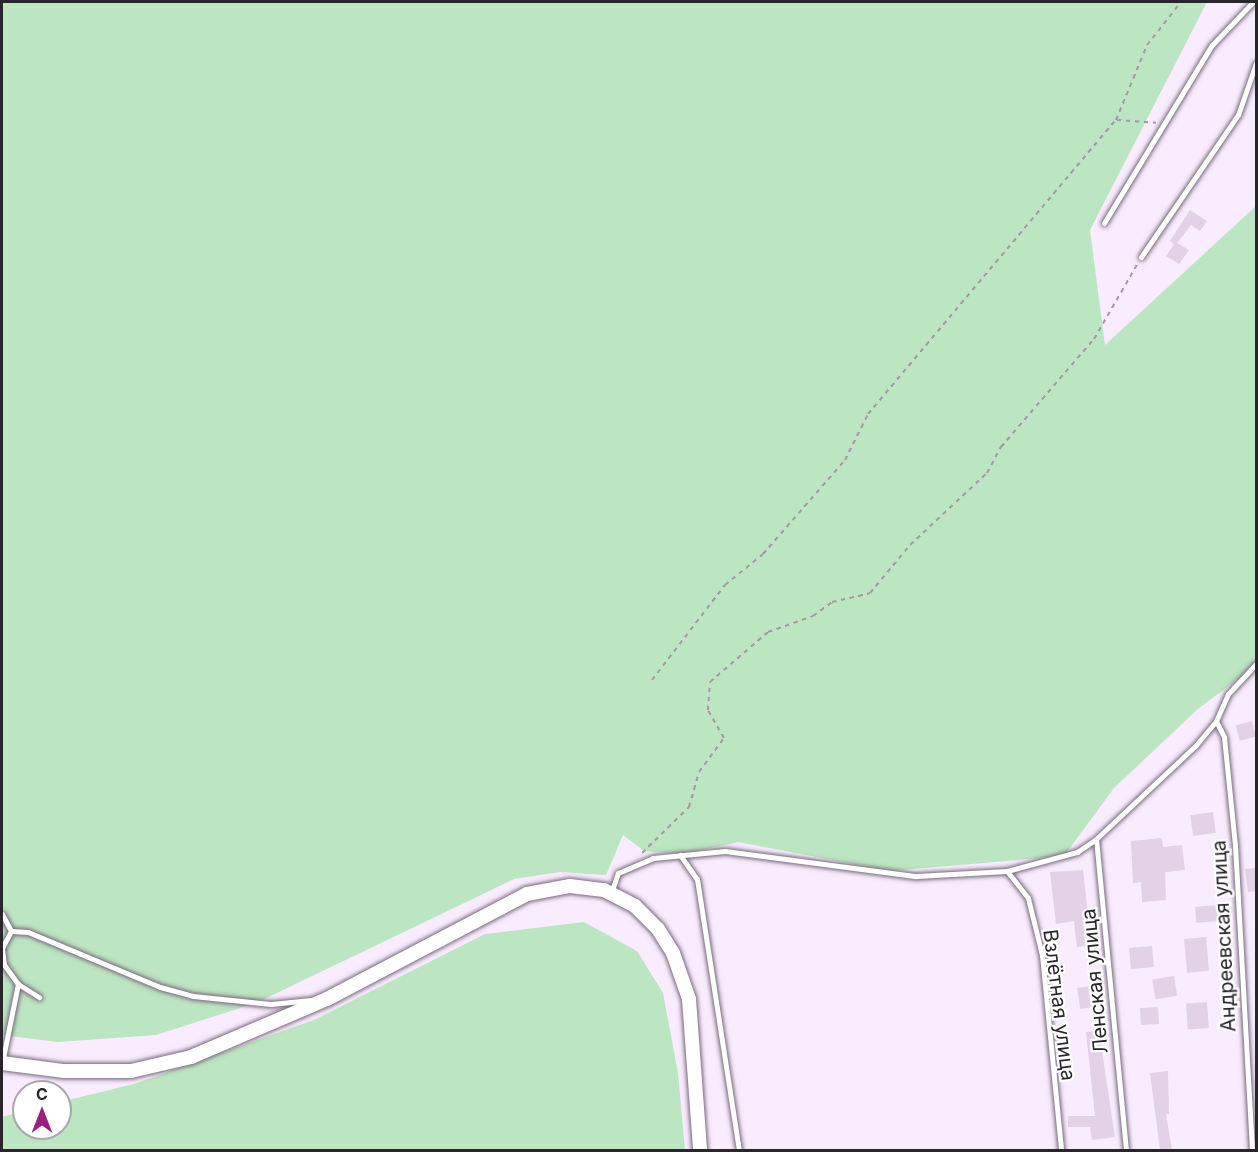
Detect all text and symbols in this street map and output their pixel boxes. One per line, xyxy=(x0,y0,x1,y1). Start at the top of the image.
street label: Андреевская улица xyxy=(1207,839,1241,1033)
street label: Ленская улица xyxy=(1077,907,1113,1055)
street label: Взлётная улица xyxy=(1038,928,1080,1082)
north arrow xyxy=(12,1080,72,1140)
text: С xyxy=(36,1084,48,1104)

